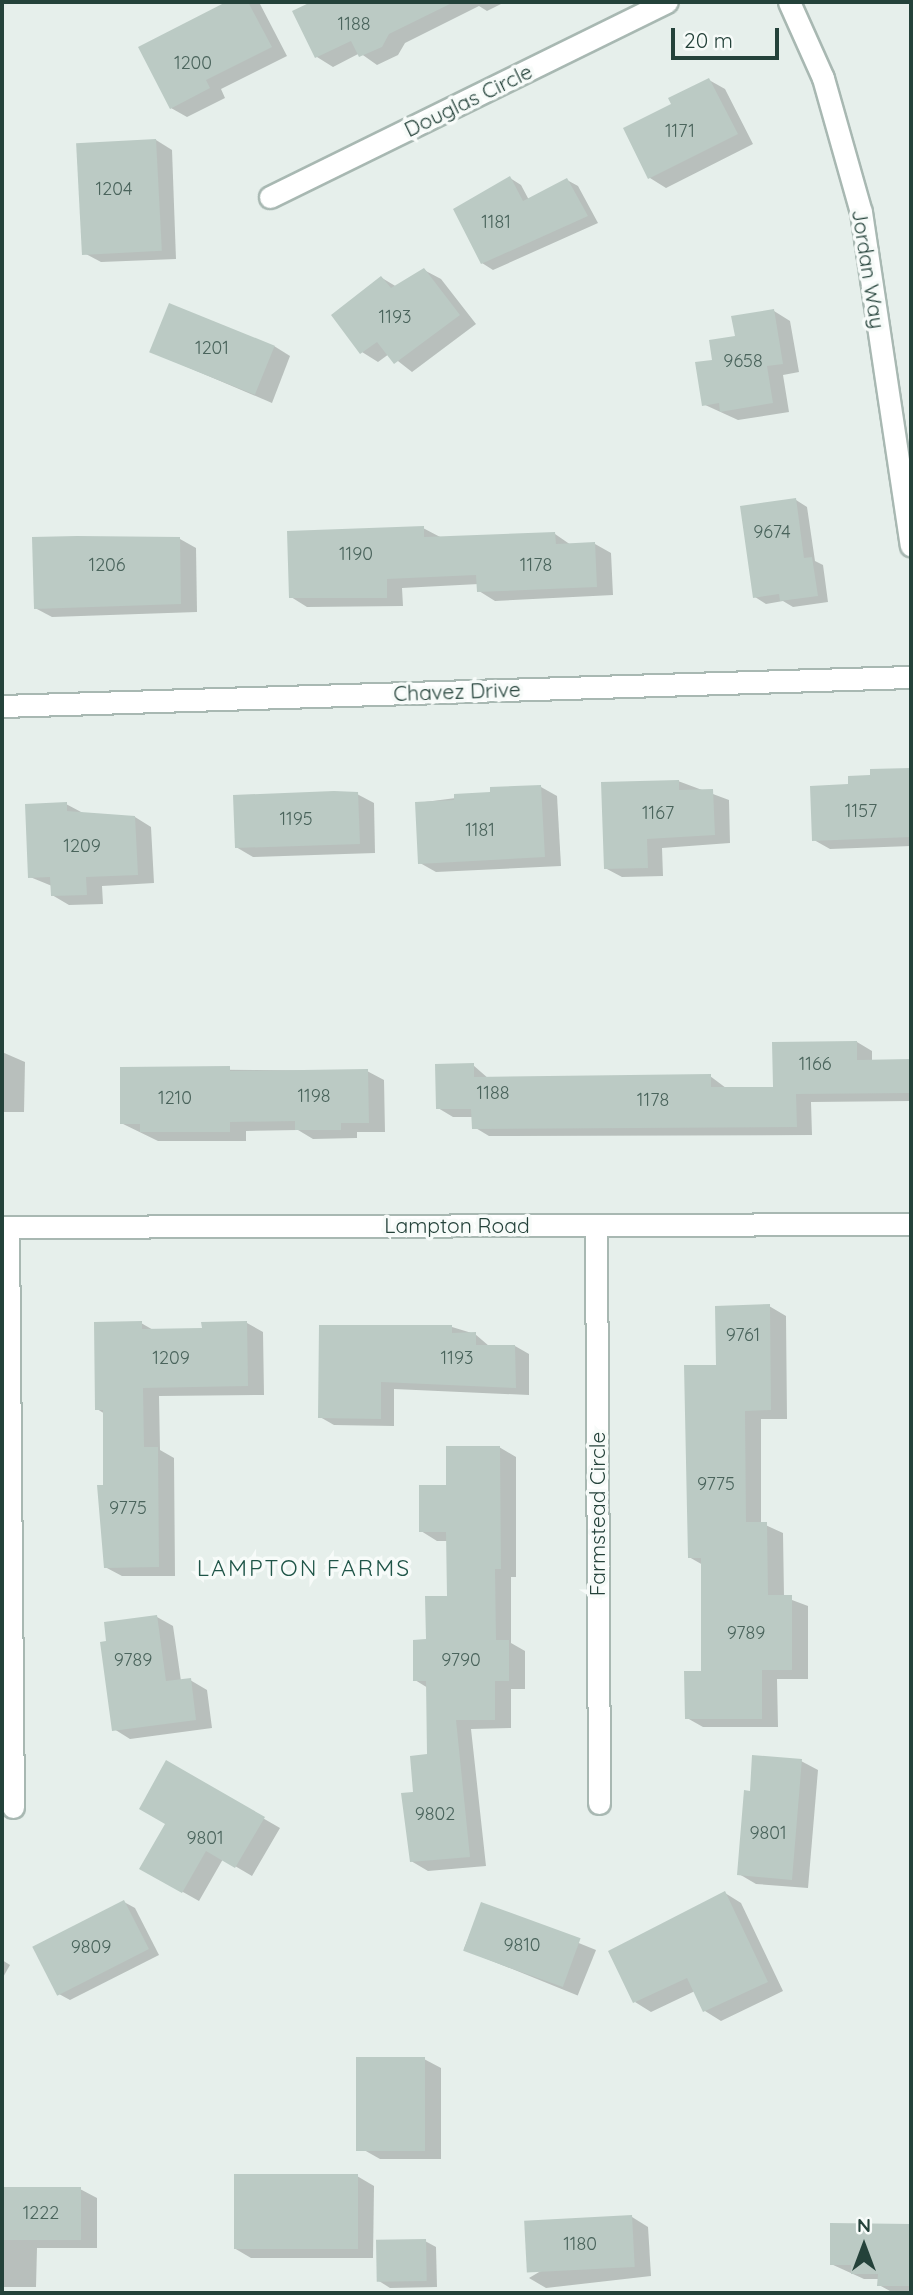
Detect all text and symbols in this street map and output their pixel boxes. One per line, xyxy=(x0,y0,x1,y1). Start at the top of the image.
house number: 1188 xyxy=(338,13,370,35)
scale bar xyxy=(675,14,783,58)
text: 20 m xyxy=(684,27,733,53)
house number: 1200 xyxy=(174,52,212,74)
street label: Douglas Circle xyxy=(400,58,536,142)
house number: 1171 xyxy=(665,120,695,142)
house number: 1204 xyxy=(96,178,132,200)
street label: Jordan Way xyxy=(847,208,891,330)
house number: 1181 xyxy=(481,211,511,233)
house number: 1193 xyxy=(379,306,411,328)
house number: 1201 xyxy=(195,337,229,359)
house number: 9658 xyxy=(723,350,763,372)
house number: 9674 xyxy=(753,521,791,543)
house number: 1190 xyxy=(339,543,373,565)
house number: 1206 xyxy=(88,554,126,576)
house number: 1178 xyxy=(520,554,552,576)
street label: Chavez Drive xyxy=(393,676,521,706)
house number: 1157 xyxy=(845,800,877,822)
house number: 1167 xyxy=(642,802,674,824)
house number: 1195 xyxy=(279,808,313,830)
house number: 1181 xyxy=(465,819,495,841)
house number: 1209 xyxy=(63,835,101,857)
house number: 1166 xyxy=(799,1053,831,1075)
house number: 1188 xyxy=(477,1082,509,1104)
house number: 1198 xyxy=(297,1085,331,1107)
house number: 1210 xyxy=(158,1087,192,1109)
house number: 1178 xyxy=(637,1089,669,1111)
street label: Lampton Road xyxy=(384,1212,530,1238)
house number: 9761 xyxy=(726,1324,760,1346)
house number: 1209 xyxy=(152,1347,190,1369)
house number: 1193 xyxy=(441,1347,473,1369)
street label: Farmstead Circle xyxy=(584,1432,610,1596)
house number: 9775 xyxy=(697,1473,735,1495)
house number: 9775 xyxy=(109,1497,147,1519)
district label: LAMPTON FARMS xyxy=(198,1554,410,1582)
house number: 9789 xyxy=(727,1622,765,1644)
house number: 9789 xyxy=(114,1649,152,1671)
house number: 9790 xyxy=(441,1649,481,1671)
house number: 9802 xyxy=(415,1803,455,1825)
house number: 9801 xyxy=(749,1822,787,1844)
house number: 9801 xyxy=(186,1827,224,1849)
house number: 9810 xyxy=(503,1934,541,1956)
house number: 9809 xyxy=(71,1936,111,1958)
house number: 1222 xyxy=(23,2202,59,2224)
north arrow xyxy=(829,2211,899,2281)
text: N xyxy=(857,2213,871,2237)
house number: 1180 xyxy=(563,2233,597,2255)

